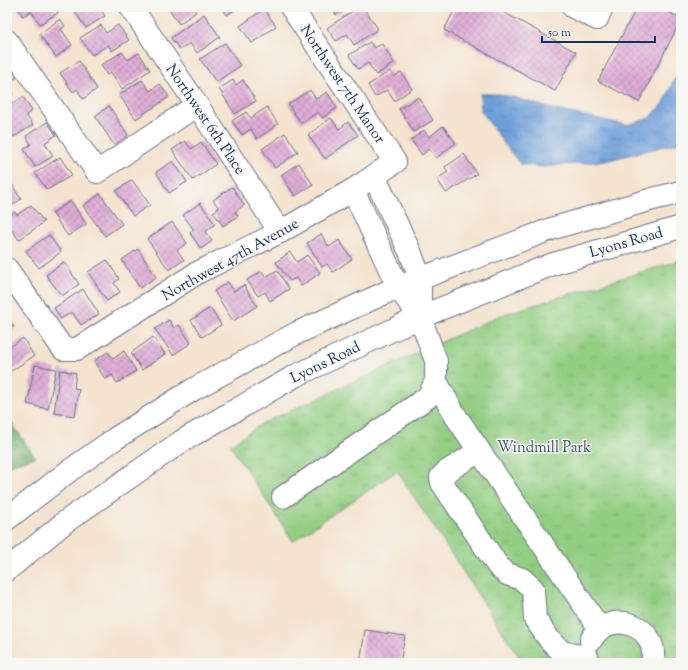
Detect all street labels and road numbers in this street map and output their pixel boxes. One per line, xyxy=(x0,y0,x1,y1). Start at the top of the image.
street label: Northwest 7th Manor xyxy=(294,21,390,149)
street label: Northwest 6th Place xyxy=(160,60,250,179)
street label: Northwest 47th Avenue xyxy=(158,214,303,307)
street label: Lyons Road xyxy=(587,223,666,264)
street label: Lyons Road xyxy=(287,337,365,389)

